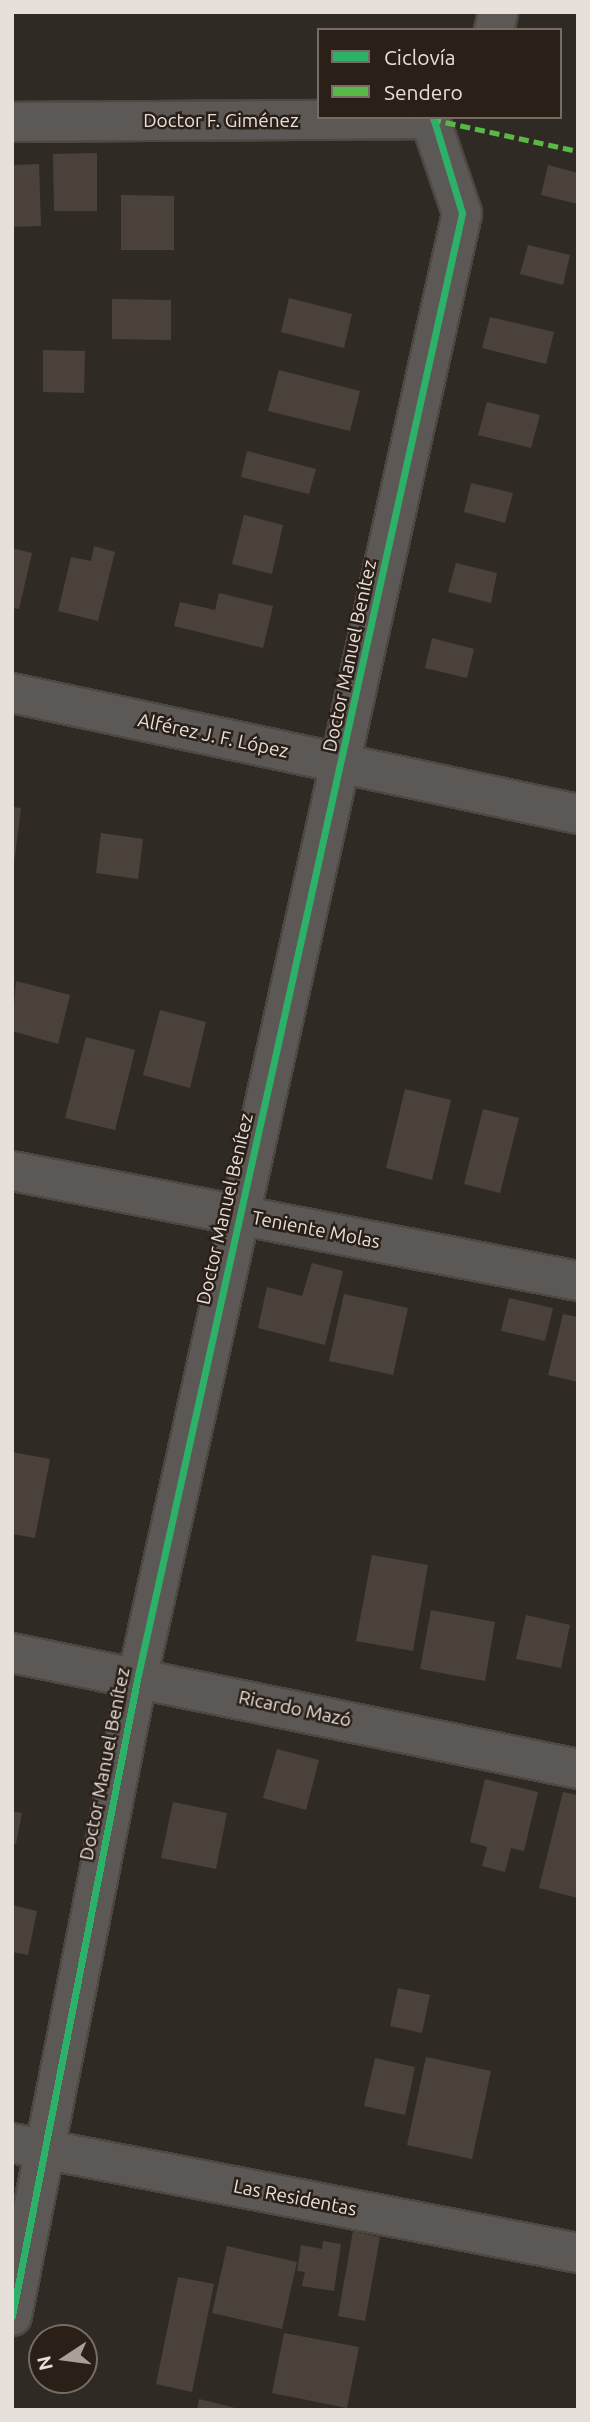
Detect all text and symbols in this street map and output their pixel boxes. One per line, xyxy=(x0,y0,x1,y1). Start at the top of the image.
legend xyxy=(317,28,562,119)
text: Ciclovía xyxy=(384,45,456,69)
text: Sendero xyxy=(384,80,463,104)
street label: Doctor F. Giménez xyxy=(143,110,299,132)
street label: Doctor Manuel Benítez xyxy=(318,558,382,754)
street label: Alférez J. F. López xyxy=(136,709,290,763)
street label: Doctor Manuel Benítez xyxy=(192,1111,258,1307)
street label: Teniente Molas xyxy=(250,1206,382,1254)
street label: Doctor Manuel Benítez xyxy=(75,1666,135,1862)
street label: Ricardo Mazó xyxy=(237,1686,353,1732)
street label: Las Residentas xyxy=(231,2175,359,2221)
north arrow xyxy=(28,2324,98,2394)
text: N xyxy=(32,2354,57,2373)

